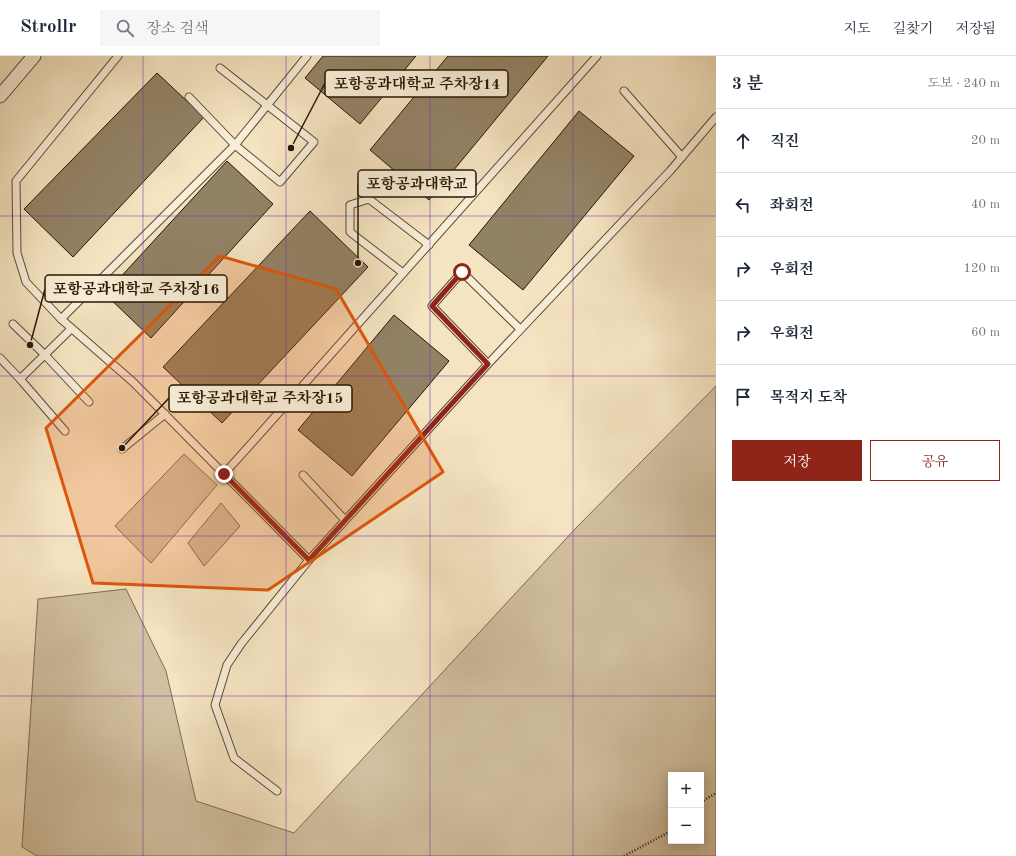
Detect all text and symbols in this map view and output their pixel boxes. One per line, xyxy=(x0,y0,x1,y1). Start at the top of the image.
search box xyxy=(100,10,380,46)
icon: search xyxy=(114,17,136,39)
text: Strollr xyxy=(20,18,76,37)
text: 장소 검색 xyxy=(146,22,209,37)
text: 지도 xyxy=(844,22,871,36)
text: 길찾기 xyxy=(893,22,933,36)
text: 저장됨 xyxy=(955,22,996,36)
callout: 포항공과대학교 주차장14 xyxy=(325,70,508,97)
text: 포항공과대학교 주차장14 xyxy=(334,75,500,93)
text: 3 분 xyxy=(732,76,763,93)
text: 도보 · 240 m xyxy=(927,77,1000,90)
icon: ahead xyxy=(732,130,754,152)
text: 20 m xyxy=(971,134,1000,147)
text: 직진 xyxy=(770,135,799,150)
callout: 포항공과대학교 xyxy=(358,170,476,197)
text: 포항공과대학교 xyxy=(366,175,468,193)
icon: left xyxy=(732,194,754,216)
text: 40 m xyxy=(971,198,1000,211)
text: 좌회전 xyxy=(770,199,813,214)
icon: right xyxy=(732,258,754,280)
text: 120 m xyxy=(963,262,1000,275)
route start xyxy=(453,263,471,281)
text: 우회전 xyxy=(770,263,813,278)
callout: 포항공과대학교 주차장16 xyxy=(45,275,227,302)
text: 포항공과대학교 주차장16 xyxy=(53,280,220,298)
icon: right xyxy=(732,322,754,344)
text: 60 m xyxy=(971,326,1000,339)
text: 우회전 xyxy=(770,327,813,342)
callout: 포항공과대학교 주차장15 xyxy=(169,385,352,412)
icon: arrive xyxy=(732,386,754,408)
text: 포항공과대학교 주차장15 xyxy=(177,389,343,407)
text: 목적지 도착 xyxy=(770,391,847,406)
button: 저장 xyxy=(732,440,862,481)
button: 공유 xyxy=(870,440,1000,481)
route end xyxy=(215,465,233,483)
map controls xyxy=(668,772,704,844)
button: + xyxy=(668,772,704,808)
button: − xyxy=(668,808,704,844)

